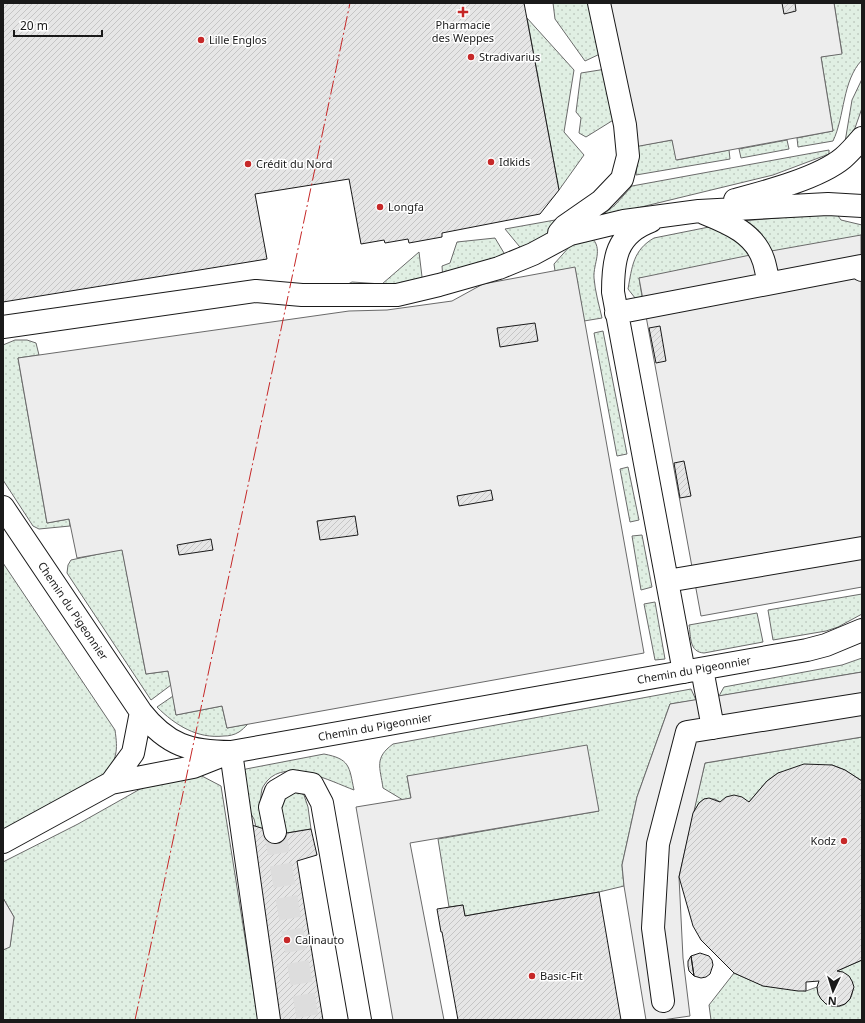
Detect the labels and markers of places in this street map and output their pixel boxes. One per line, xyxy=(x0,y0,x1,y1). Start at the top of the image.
marker: Pharmacie des Weppes xyxy=(458,7,468,17)
place label: Pharmacie des Weppes xyxy=(432,17,494,45)
place label: Lille Englos xyxy=(209,32,267,47)
marker: Lille Englos xyxy=(196,35,206,45)
place label: Stradivarius xyxy=(479,49,540,64)
marker: Stradivarius xyxy=(466,52,476,62)
place label: Idkids xyxy=(499,154,530,169)
place label: Crédit du Nord xyxy=(256,156,332,171)
marker: Idkids xyxy=(486,157,496,167)
marker: Crédit du Nord xyxy=(243,159,253,169)
place label: Longfa xyxy=(388,199,424,214)
marker: Longfa xyxy=(375,202,385,212)
place label: Kodz xyxy=(811,833,836,848)
marker: Kodz xyxy=(839,836,849,846)
place label: Calinauto xyxy=(295,932,345,947)
marker: Calinauto xyxy=(282,935,292,945)
place label: Basic-Fit xyxy=(540,968,583,983)
marker: Basic-Fit xyxy=(527,971,537,981)

